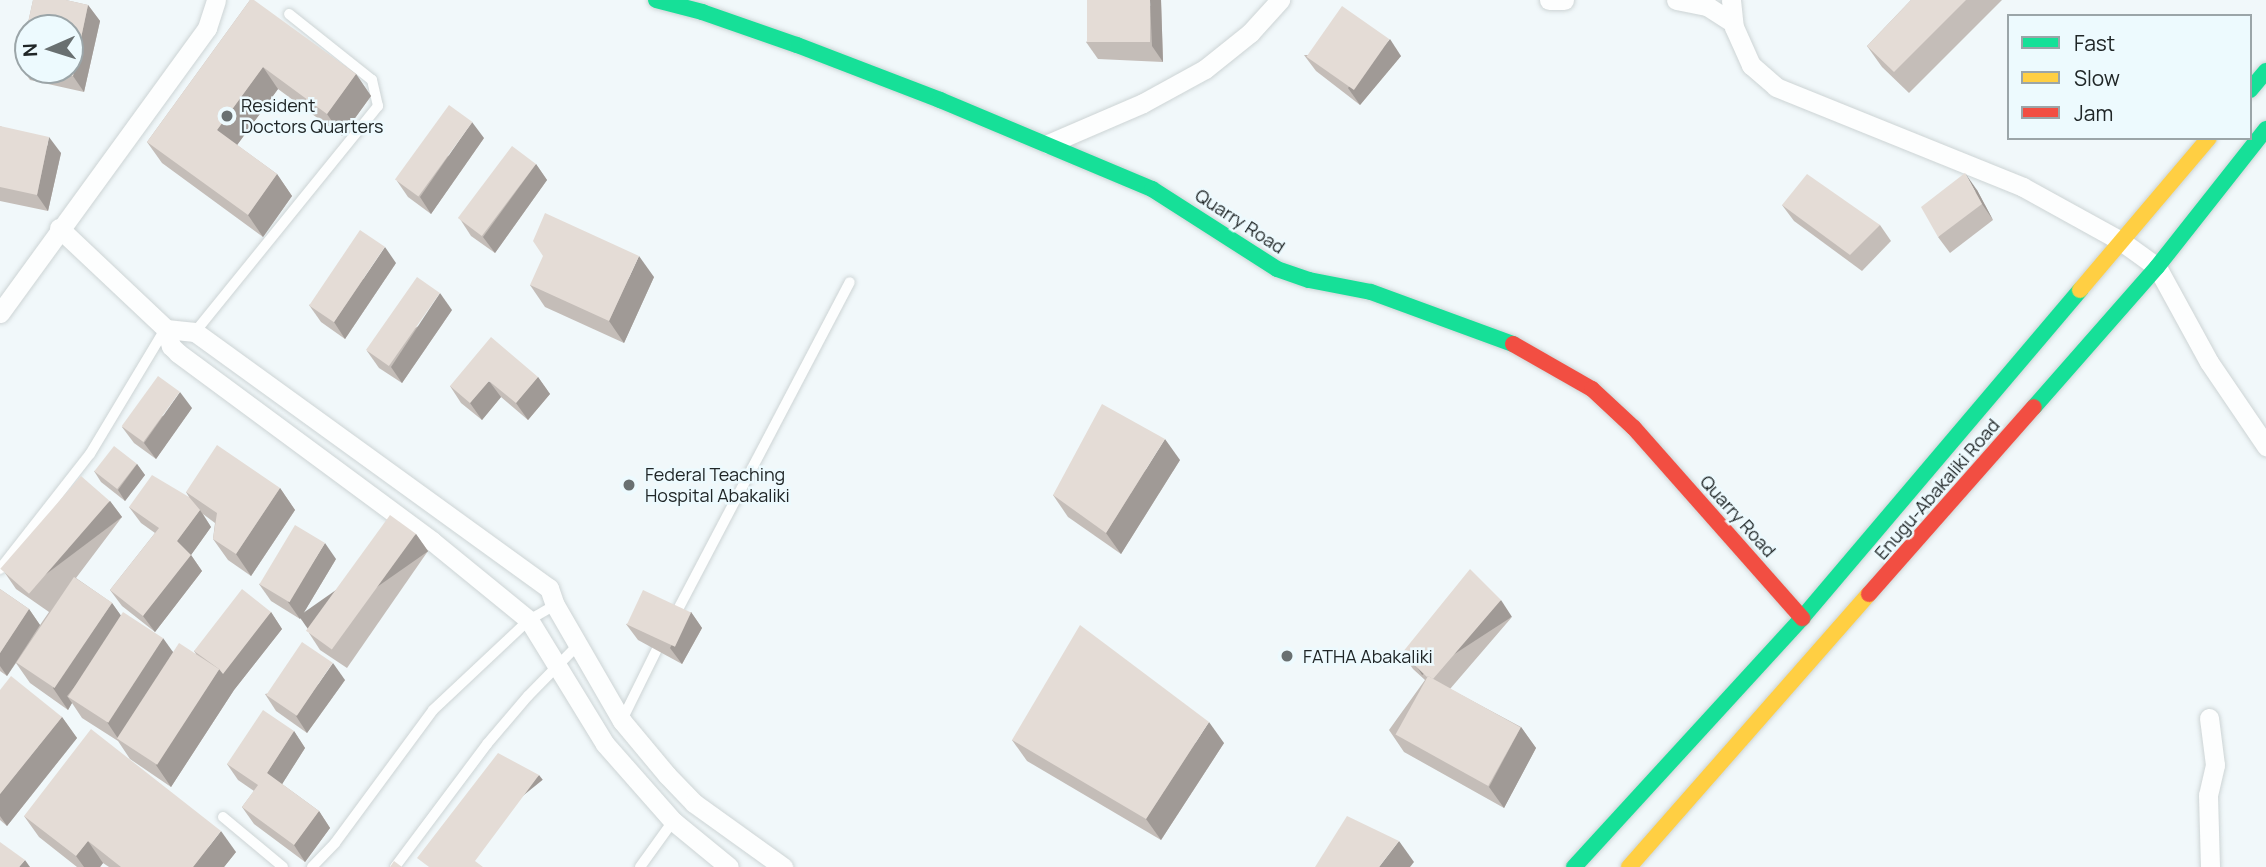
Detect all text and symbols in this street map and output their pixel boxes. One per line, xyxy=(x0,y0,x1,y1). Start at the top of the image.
north arrow xyxy=(14,14,84,84)
legend xyxy=(2007,14,2252,140)
text: Fast xyxy=(2074,29,2115,57)
text: N xyxy=(17,42,43,57)
text: Slow xyxy=(2074,64,2120,92)
place label: Resident Doctors Quarters xyxy=(241,95,384,138)
text: Jam xyxy=(2074,99,2113,127)
marker: Resident Doctors Quarters xyxy=(219,108,235,124)
street label: Quarry Road xyxy=(1191,184,1289,258)
street label: Enugu-Abakaliki Road xyxy=(1870,414,2004,564)
place label: Federal Teaching Hospital Abakaliki xyxy=(645,464,790,506)
street label: Quarry Road xyxy=(1696,471,1780,561)
marker: Federal Teaching Hospital Abakaliki xyxy=(619,475,639,495)
place label: FATHA Abakaliki xyxy=(1303,645,1433,667)
marker: FATHA Abakaliki xyxy=(1277,646,1297,666)

